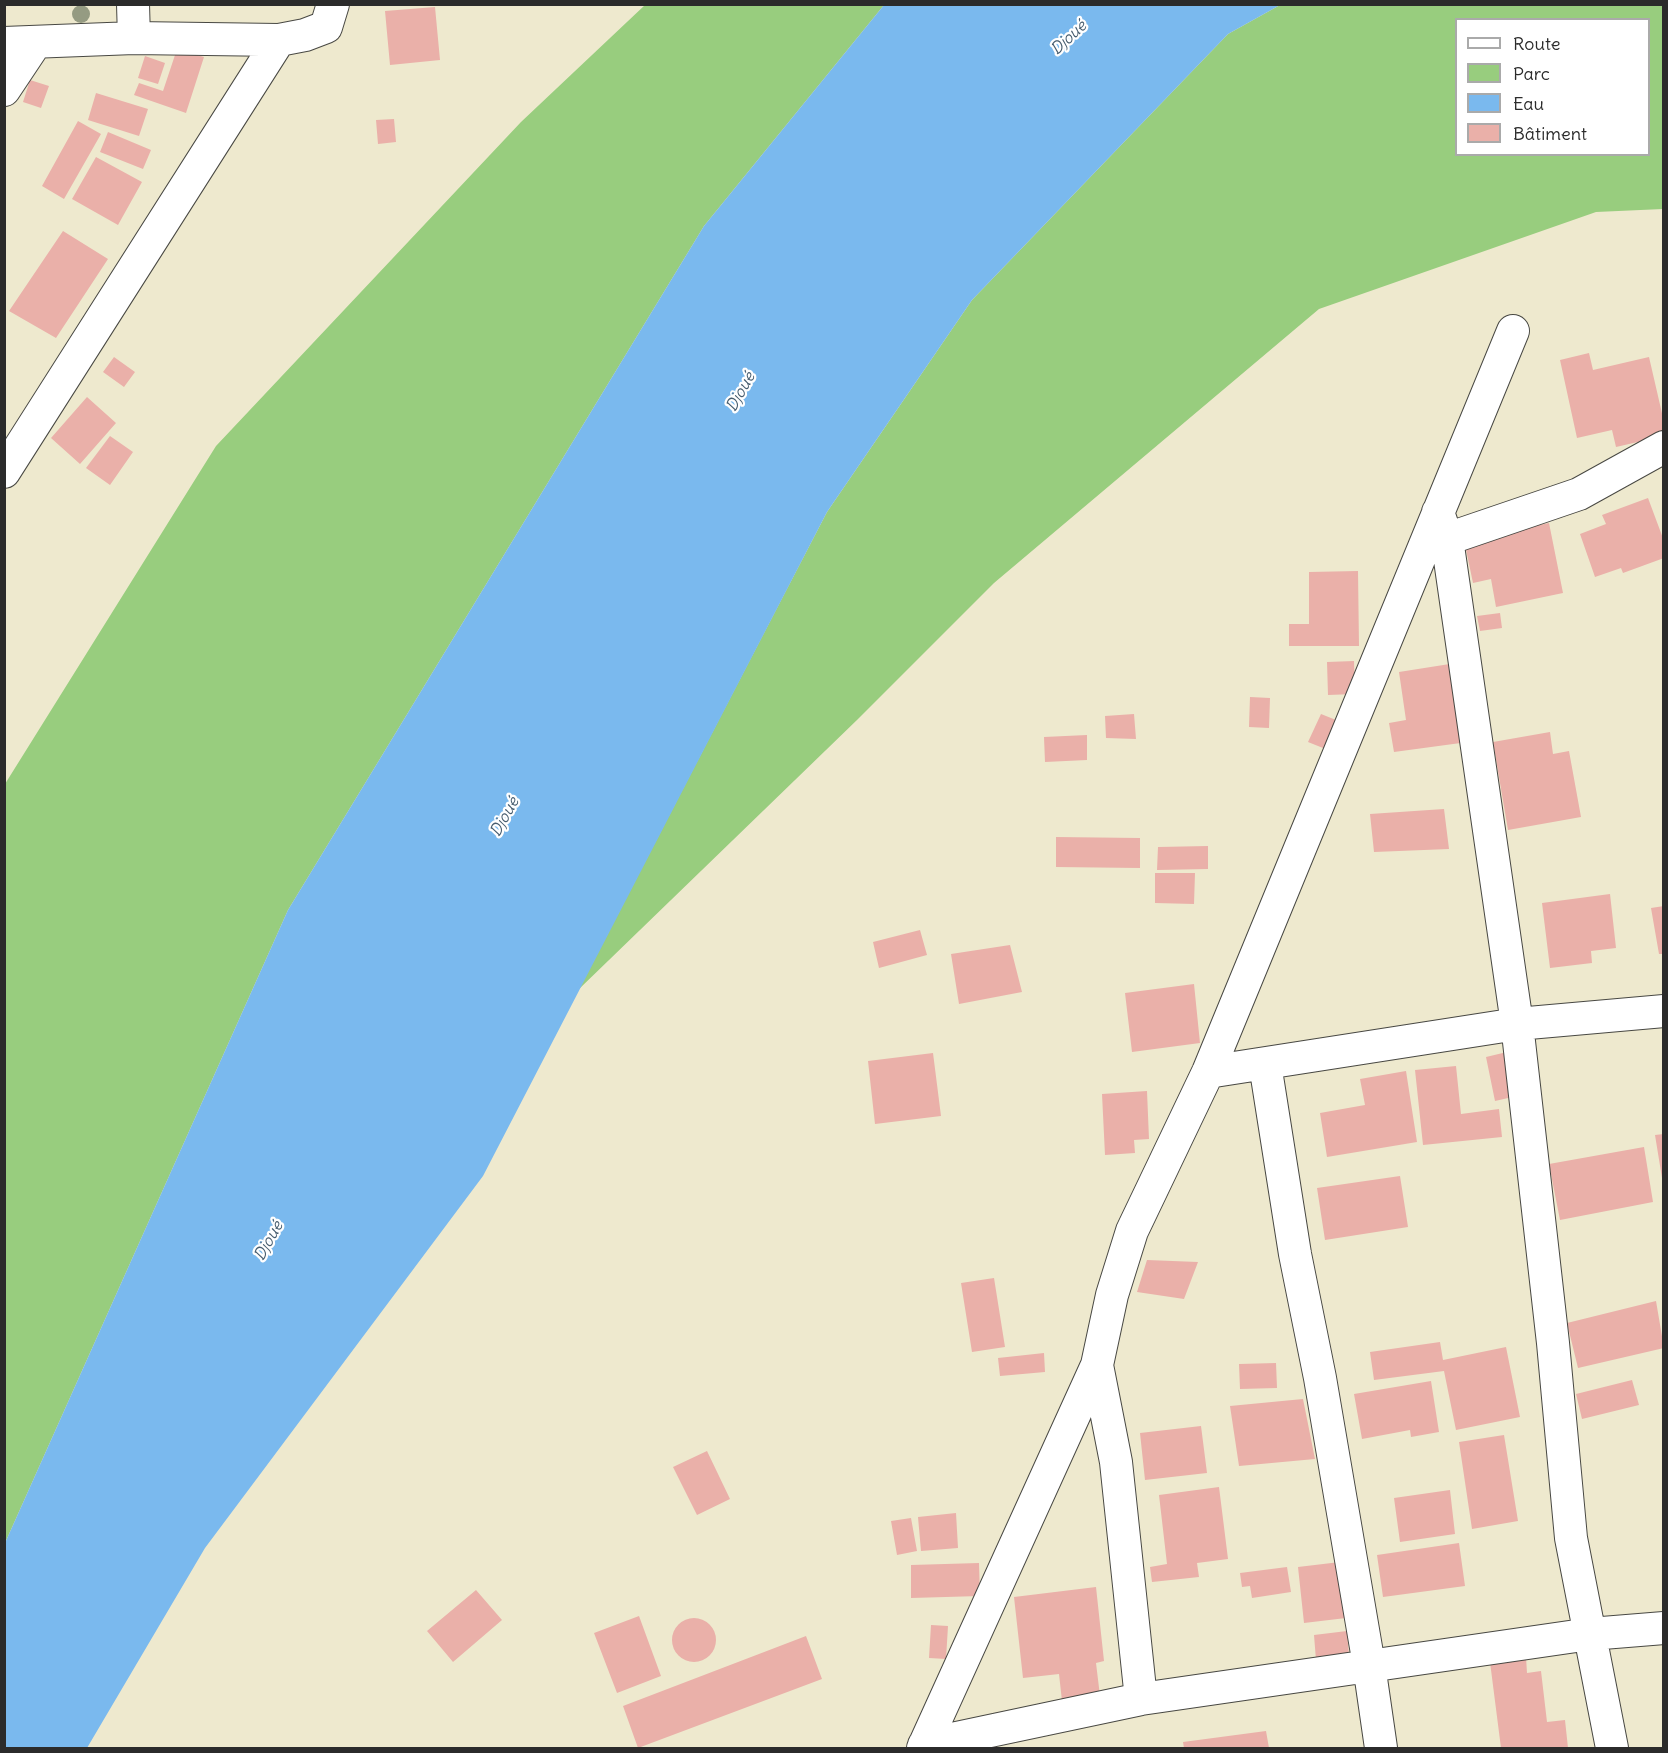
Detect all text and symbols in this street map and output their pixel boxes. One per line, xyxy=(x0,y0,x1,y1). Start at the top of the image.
water label: Djoué xyxy=(1047,17,1091,59)
legend xyxy=(1455,18,1650,156)
text: Route xyxy=(1513,32,1561,55)
text: Parc xyxy=(1513,62,1550,85)
text: Eau xyxy=(1513,92,1544,115)
text: Bâtiment xyxy=(1513,122,1587,145)
water label: Djoué xyxy=(722,369,760,415)
water label: Djoué xyxy=(486,794,524,840)
water label: Djoué xyxy=(250,1218,288,1264)

